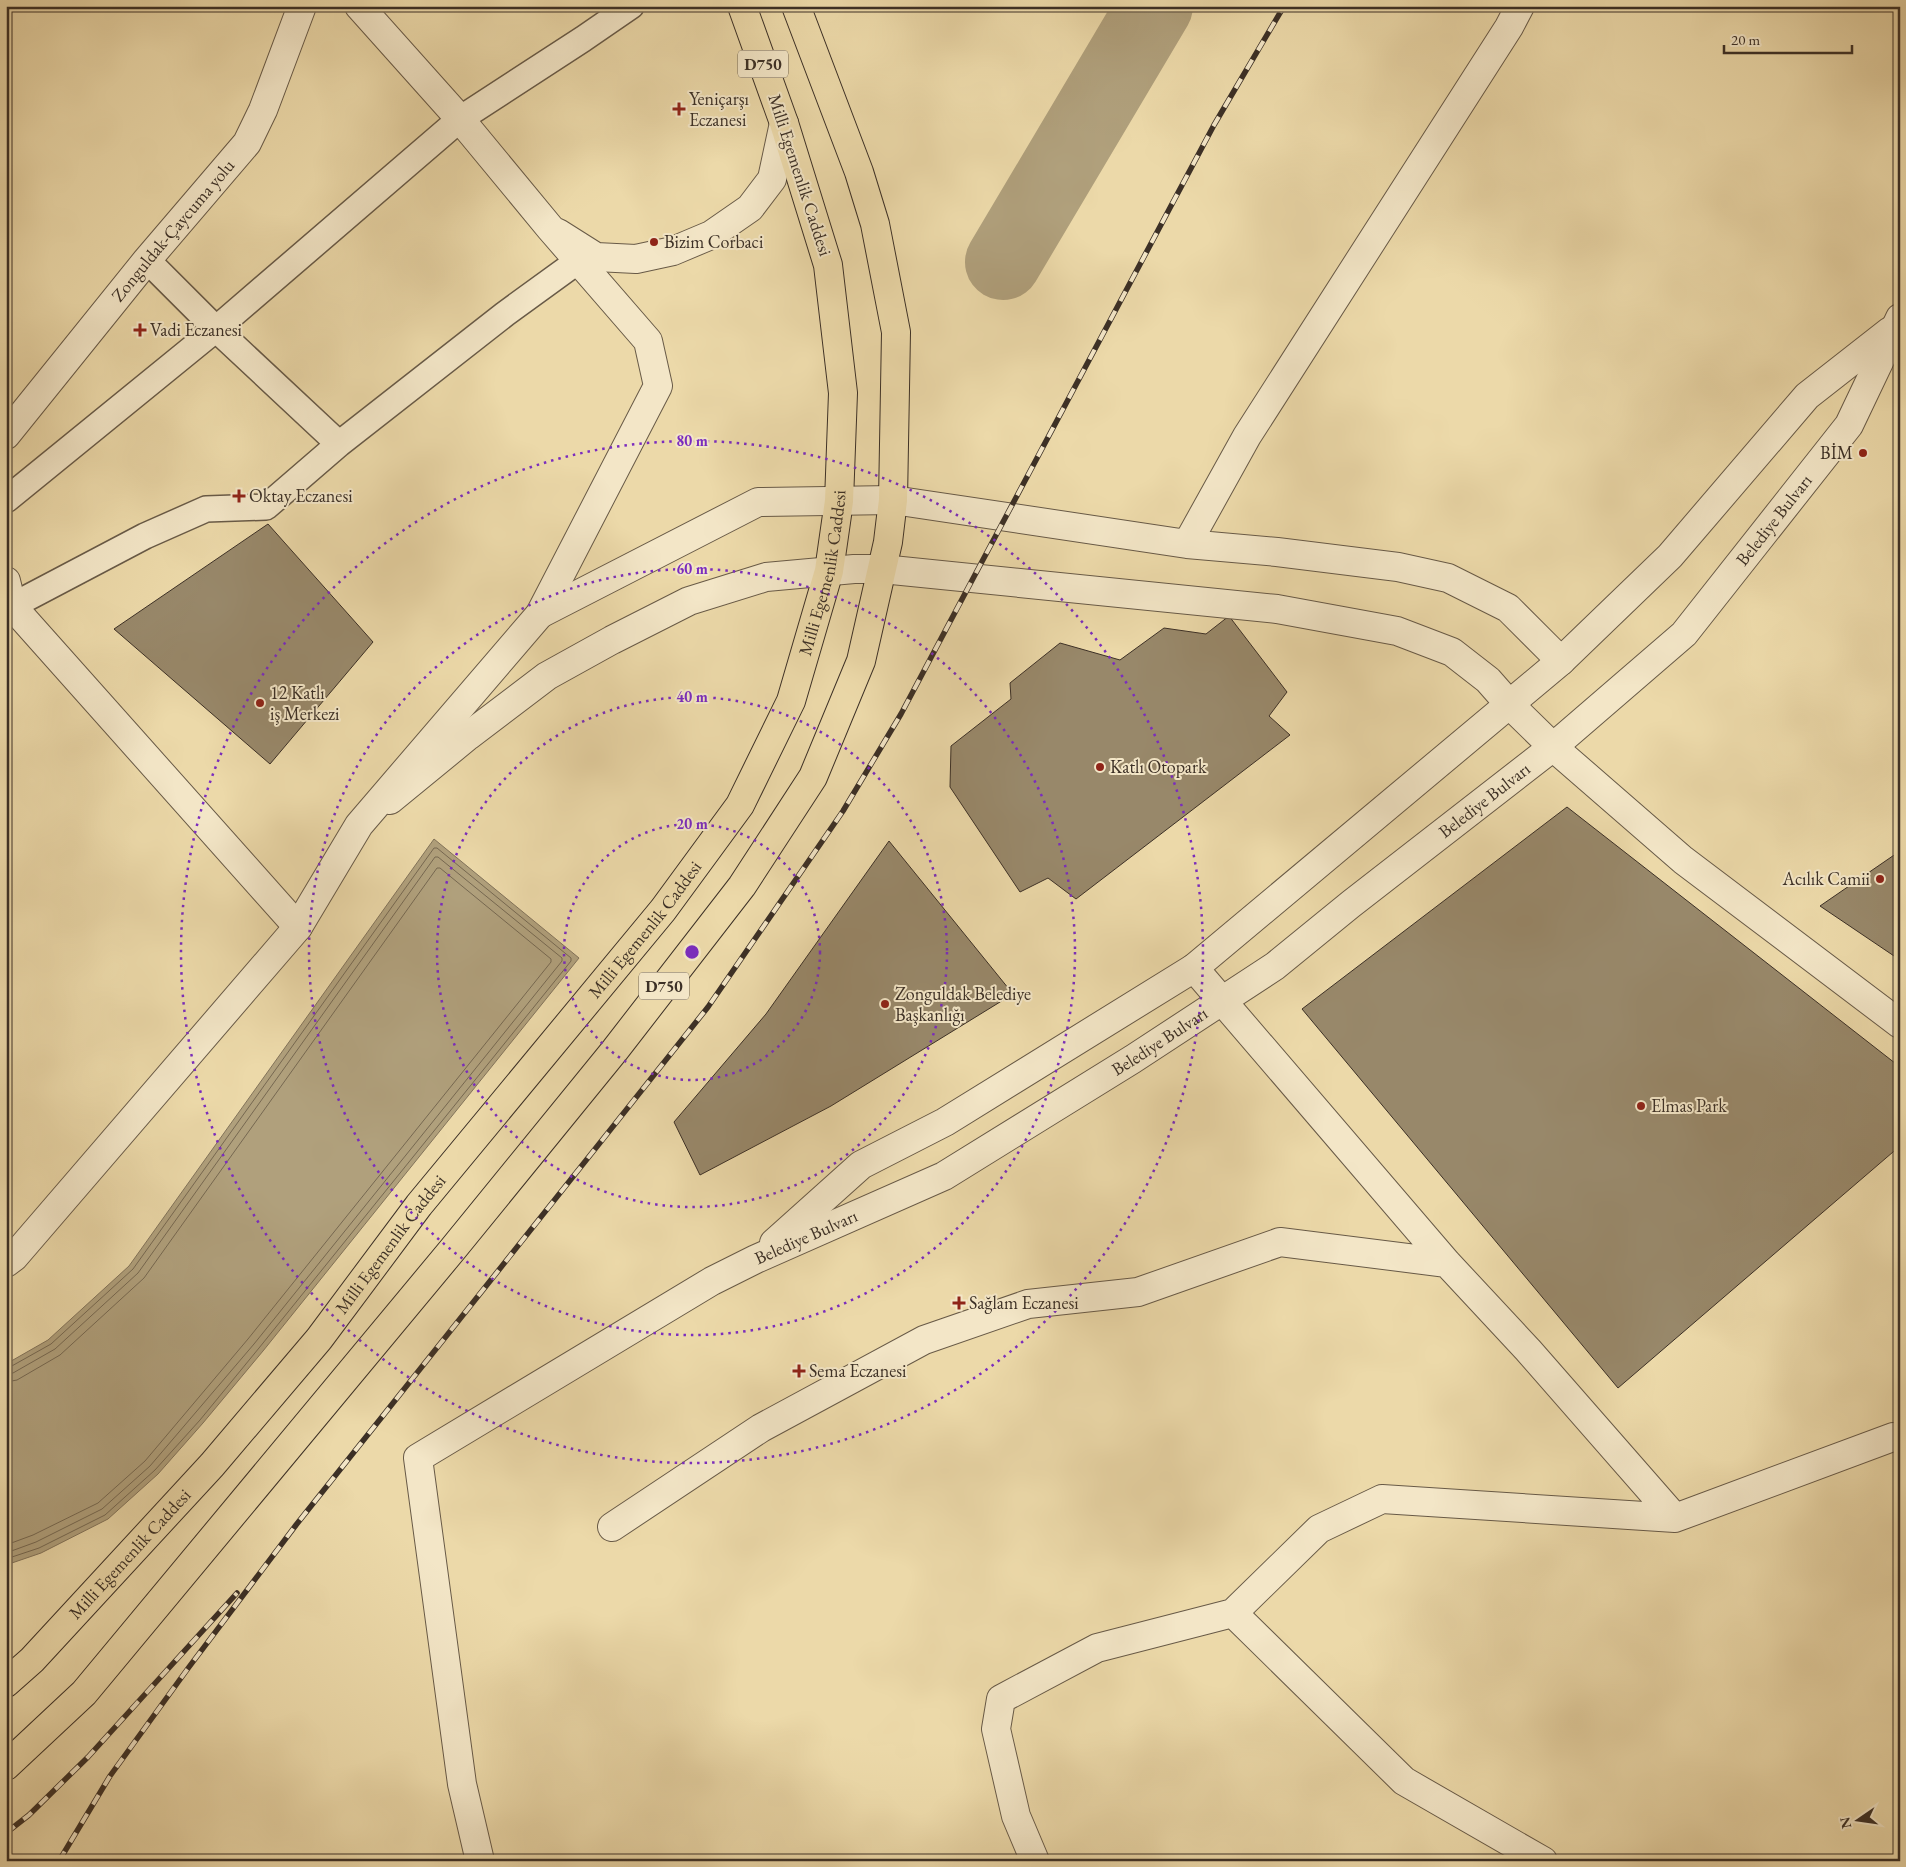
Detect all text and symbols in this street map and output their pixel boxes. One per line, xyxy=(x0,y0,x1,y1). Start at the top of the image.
scale bar xyxy=(1724,22,1851,54)
text: 20 m xyxy=(1731,30,1760,49)
road number: D750 xyxy=(738,51,788,78)
place label: Yeniçarşı Eczanesi xyxy=(689,87,750,131)
street label: Milli Egemenlik Caddesi xyxy=(763,91,838,259)
marker: Yeniçarşı Eczanesi xyxy=(673,103,685,115)
street label: Zonguldak-Çaycuma yolu xyxy=(106,154,239,306)
place label: Bizim Corbaci xyxy=(664,230,764,253)
marker: Bizim Corbaci xyxy=(648,236,660,248)
place label: Vadi Eczanesi xyxy=(150,318,242,341)
marker: Vadi Eczanesi xyxy=(134,324,146,336)
text: 80 m xyxy=(676,431,708,450)
place label: BİM xyxy=(1820,441,1853,464)
marker: BİM xyxy=(1857,447,1869,459)
street label: Belediye Bulvarı xyxy=(1730,469,1817,570)
place label: Oktay Eczanesi xyxy=(249,484,353,507)
street label: Milli Egemenlik Caddesi xyxy=(793,489,850,658)
marker: Oktay Eczanesi xyxy=(233,490,245,502)
text: 60 m xyxy=(676,559,708,578)
place label: 12 Katlı iş Merkezi xyxy=(270,681,340,725)
text: 40 m xyxy=(676,687,708,706)
marker: 12 Katlı iş Merkezi xyxy=(254,697,266,709)
place label: Katlı Otopark xyxy=(1110,755,1207,778)
street label: Belediye Bulvarı xyxy=(1434,757,1535,843)
marker: Katlı Otopark xyxy=(1094,761,1106,773)
text: 20 m xyxy=(676,814,708,833)
street label: Milli Egemenlik Caddesi xyxy=(583,856,707,1003)
place label: Acılık Camii xyxy=(1782,867,1871,890)
marker: Acılık Camii xyxy=(1874,873,1886,885)
centre of rings xyxy=(683,943,701,961)
road number: D750 xyxy=(639,972,689,999)
place label: Zonguldak Belediye Başkanlığı xyxy=(895,982,1031,1026)
marker: Zonguldak Belediye Başkanlığı xyxy=(879,998,891,1010)
street label: Belediye Bulvarı xyxy=(1107,1001,1212,1081)
place label: Elmas Park xyxy=(1651,1094,1727,1117)
marker: Elmas Park xyxy=(1635,1100,1647,1112)
street label: Milli Egemenlik Caddesi xyxy=(330,1169,451,1318)
street label: Belediye Bulvarı xyxy=(751,1204,861,1269)
place label: Sağlam Eczanesi xyxy=(969,1291,1079,1314)
marker: Sağlam Eczanesi xyxy=(953,1297,965,1309)
place label: Sema Eczanesi xyxy=(809,1359,907,1382)
marker: Sema Eczanesi xyxy=(793,1365,805,1377)
street label: Milli Egemenlik Caddesi xyxy=(64,1483,196,1624)
north arrow xyxy=(1834,1794,1884,1844)
text: N xyxy=(1835,1815,1855,1830)

